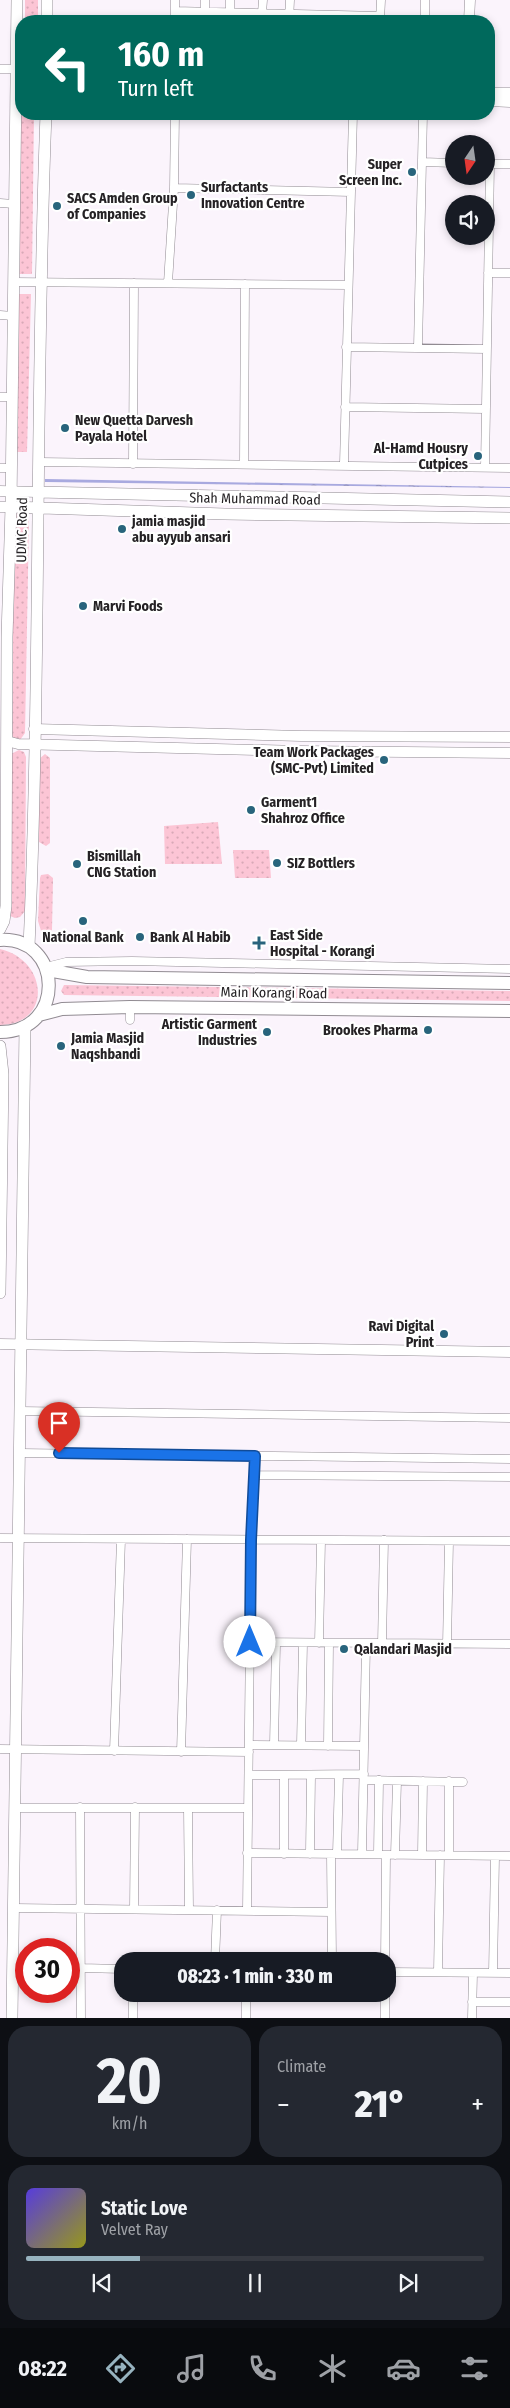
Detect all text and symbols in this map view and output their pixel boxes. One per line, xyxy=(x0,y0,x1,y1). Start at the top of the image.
text: 160 m xyxy=(118,33,204,75)
icon: left xyxy=(35,35,100,100)
text: Turn left xyxy=(118,75,194,102)
north arrow xyxy=(445,135,495,185)
map controls xyxy=(445,135,495,245)
place label: Super Screen Inc. xyxy=(339,156,403,189)
marker: Super Screen Inc. xyxy=(406,166,418,178)
place label: Surfactants Innovation Centre xyxy=(201,179,305,212)
marker: Surfactants Innovation Centre xyxy=(185,189,197,201)
place label: SACS Amden Group of Companies xyxy=(67,190,178,223)
button: sound xyxy=(445,195,495,245)
marker: SACS Amden Group of Companies xyxy=(51,200,63,212)
place label: New Quetta Darvesh Payala Hotel xyxy=(75,412,193,445)
marker: New Quetta Darvesh Payala Hotel xyxy=(59,422,71,434)
place label: Al-Hamd Housry Cutpices xyxy=(373,440,468,473)
marker: Al-Hamd Housry Cutpices xyxy=(472,450,484,462)
street label: Shah Muhammad Road xyxy=(189,489,321,509)
street label: UDMC Road xyxy=(13,497,31,563)
place label: jamia masjid abu ayyub ansari xyxy=(131,513,231,546)
marker: jamia masjid abu ayyub ansari xyxy=(116,523,128,535)
place label: Marvi Foods xyxy=(93,598,163,615)
marker: Marvi Foods xyxy=(77,600,89,612)
place label: Team Work Packages (SMC-Pvt) Limited xyxy=(253,744,374,777)
marker: Team Work Packages (SMC-Pvt) Limited xyxy=(378,754,390,766)
place label: Garment1 Shahroz Office xyxy=(261,794,345,827)
marker: Garment1 Shahroz Office xyxy=(245,804,257,816)
place label: Bismillah CNG Station xyxy=(87,848,156,881)
place label: SIZ Bottlers xyxy=(287,855,355,872)
marker: SIZ Bottlers xyxy=(271,857,283,869)
marker: Bismillah CNG Station xyxy=(71,858,83,870)
marker: National Bank xyxy=(77,915,89,927)
place label: East Side Hospital - Korangi xyxy=(270,927,375,960)
place label: National Bank xyxy=(42,929,125,946)
place label: Bank Al Habib xyxy=(150,929,231,946)
marker: Bank Al Habib xyxy=(134,931,146,943)
marker: East Side Hospital - Korangi xyxy=(252,936,266,950)
street label: Main Korangi Road xyxy=(221,984,327,1002)
place label: Artistic Garment Industries xyxy=(161,1016,258,1049)
place label: Brookes Pharma xyxy=(323,1022,418,1039)
marker: Brookes Pharma xyxy=(422,1024,434,1036)
marker: Artistic Garment Industries xyxy=(261,1026,273,1038)
place label: Jamia Masjid Naqshbandi xyxy=(70,1030,144,1063)
marker: Jamia Masjid Naqshbandi xyxy=(55,1040,67,1052)
place label: Ravi Digital Print xyxy=(368,1318,435,1351)
marker: Ravi Digital Print xyxy=(438,1328,450,1340)
pin xyxy=(38,1402,80,1453)
icon: arrive xyxy=(45,1409,73,1437)
position arrow xyxy=(223,1615,275,1667)
place label: Qalandari Masjid xyxy=(354,1641,452,1658)
marker: Qalandari Masjid xyxy=(338,1643,350,1655)
speed limit sign: 30 xyxy=(15,1938,80,2003)
text: 08:23 · 1 min · 330 m xyxy=(177,1965,333,1988)
text: 20 xyxy=(97,2042,162,2120)
text: Climate xyxy=(277,2057,326,2076)
text: 21° xyxy=(355,2081,406,2127)
text: − xyxy=(277,2088,290,2121)
text: + xyxy=(471,2088,484,2121)
text: km/h xyxy=(112,2114,147,2133)
text: Static Love xyxy=(101,2197,188,2220)
text: Velvet Ray xyxy=(101,2220,168,2239)
icon: previous xyxy=(88,2269,116,2297)
icon: pause xyxy=(241,2269,269,2297)
icon: next xyxy=(394,2269,422,2297)
icon: directions xyxy=(103,2351,138,2386)
icon: music xyxy=(174,2351,209,2386)
icon: phone xyxy=(245,2351,280,2386)
icon: climate xyxy=(315,2351,350,2386)
icon: car xyxy=(386,2351,421,2386)
icon: filters xyxy=(457,2351,492,2386)
text: 08:22 xyxy=(18,2355,67,2382)

